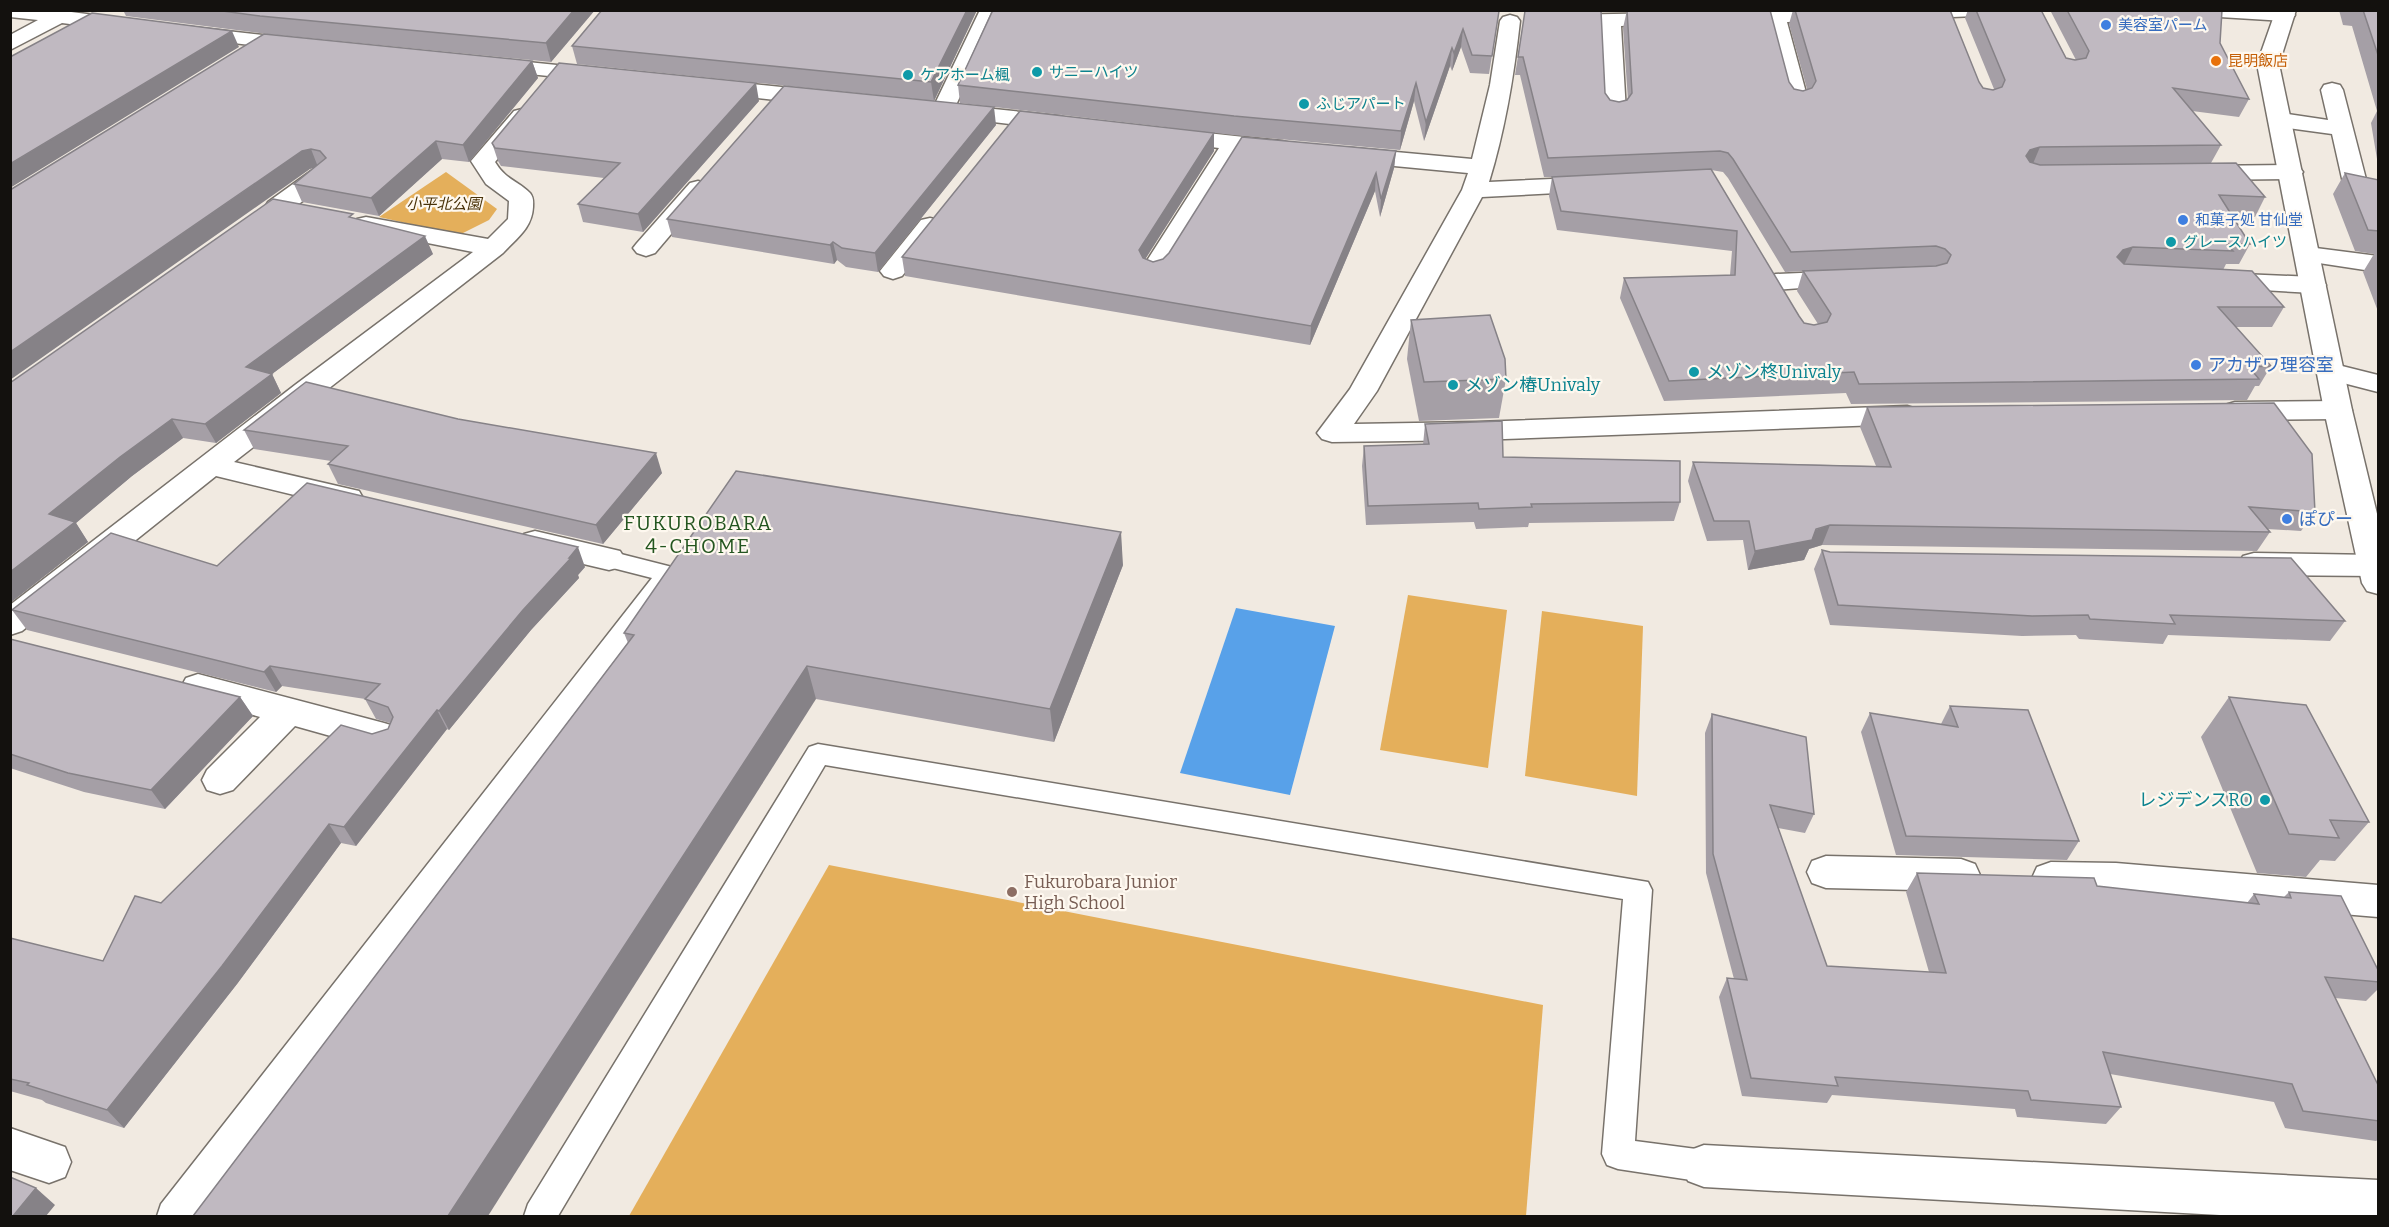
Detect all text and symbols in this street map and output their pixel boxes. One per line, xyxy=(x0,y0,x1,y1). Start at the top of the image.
place label: 美容室パーム xyxy=(2118,16,2208,34)
marker: 美容室パーム xyxy=(2099,18,2113,32)
place label: 昆明飯店 xyxy=(2228,52,2288,70)
marker: 昆明飯店 xyxy=(2209,54,2223,68)
place label: サニーハイツ xyxy=(1049,63,1138,81)
marker: サニーハイツ xyxy=(1030,65,1044,79)
place label: ケアホーム楓 xyxy=(920,66,1010,84)
marker: ケアホーム楓 xyxy=(901,68,915,82)
place label: ふじアパート xyxy=(1316,95,1406,113)
marker: ふじアパート xyxy=(1297,97,1311,111)
park label: 小平北公園 xyxy=(406,195,483,213)
place label: 和菓子処 甘仙堂 xyxy=(2195,211,2303,229)
marker: 和菓子処 甘仙堂 xyxy=(2176,213,2190,227)
place label: グレースハイツ xyxy=(2183,233,2287,251)
marker: グレースハイツ xyxy=(2164,235,2178,249)
place label: アカザワ理容室 xyxy=(2208,354,2334,376)
marker: アカザワ理容室 xyxy=(2189,358,2203,372)
place label: メゾン柊Univaly xyxy=(1706,361,1842,383)
marker: メゾン柊Univaly xyxy=(1687,365,1701,379)
place label: メゾン椿Univaly xyxy=(1465,374,1601,396)
marker: メゾン椿Univaly xyxy=(1446,378,1460,392)
place label: ぽぴー xyxy=(2299,508,2353,530)
district label: FUKUROBARA 4-CHOME xyxy=(623,511,773,558)
marker: ぽぴー xyxy=(2280,512,2294,526)
place label: レジデンスRO xyxy=(2138,789,2253,811)
marker: レジデンスRO xyxy=(2258,793,2272,807)
place label: Fukurobara Junior High School xyxy=(1024,871,1177,914)
marker: Fukurobara Junior High School xyxy=(1005,885,1019,899)

